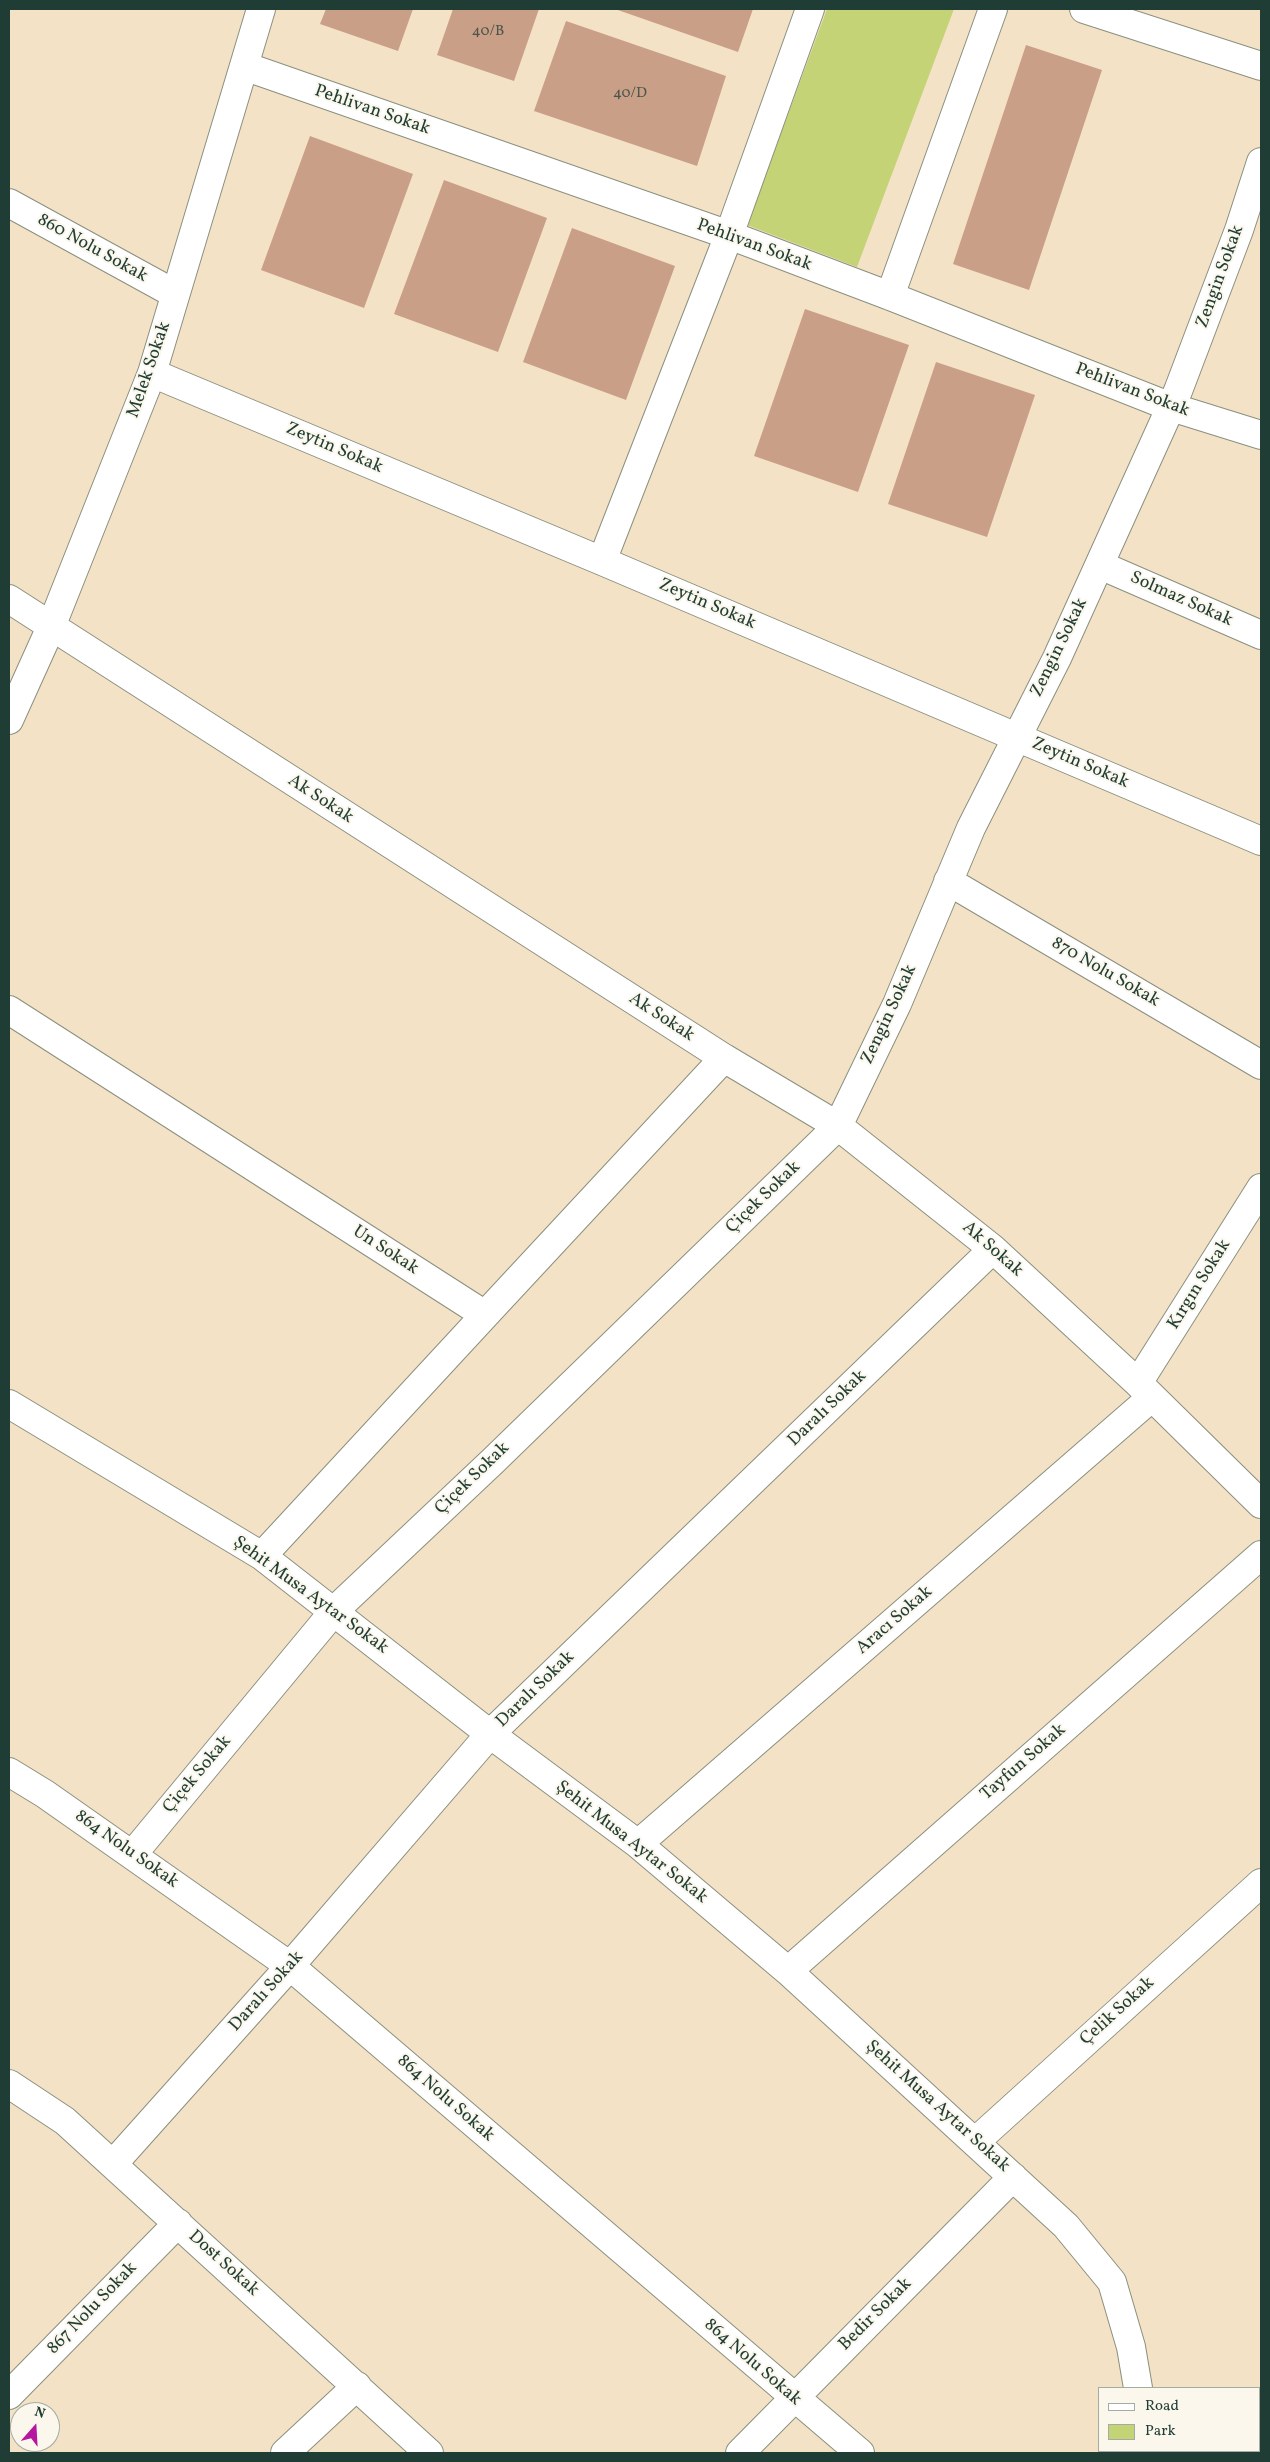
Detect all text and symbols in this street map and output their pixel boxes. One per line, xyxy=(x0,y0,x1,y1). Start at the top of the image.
house number: 40/B xyxy=(472,23,504,41)
street label: Pehlivan Sokak xyxy=(311,81,433,141)
house number: 40/D xyxy=(613,85,647,103)
street label: 860 Nolu Sokak xyxy=(33,210,151,288)
street label: Pehlivan Sokak xyxy=(694,215,814,277)
street label: Zengin Sokak xyxy=(1192,223,1250,331)
street label: Melek Sokak xyxy=(123,319,177,421)
street label: Pehlivan Sokak xyxy=(1072,359,1192,423)
street label: Zeytin Sokak xyxy=(282,419,386,479)
street label: Solmaz Sokak xyxy=(1126,568,1236,632)
street label: Zeytin Sokak xyxy=(655,575,759,635)
street label: Zengin Sokak xyxy=(1027,595,1093,701)
street label: Zeytin Sokak xyxy=(1028,734,1132,794)
street label: Ak Sokak xyxy=(283,771,357,829)
street label: 870 Nolu Sokak xyxy=(1047,933,1163,1013)
street label: Zengin Sokak xyxy=(857,962,923,1068)
street label: Ak Sokak xyxy=(624,989,698,1047)
street label: Çiçek Sokak xyxy=(722,1157,806,1239)
street label: Ak Sokak xyxy=(957,1218,1027,1282)
street label: Un Sokak xyxy=(348,1222,422,1280)
street label: Kırgın Sokak xyxy=(1164,1236,1236,1334)
street label: Daralı Sokak xyxy=(784,1366,872,1452)
street label: Çiçek Sokak xyxy=(431,1438,515,1520)
street label: Şehit Musa Aytar Sokak xyxy=(228,1532,392,1660)
street label: Aracı Sokak xyxy=(852,1582,938,1660)
street label: Daralı Sokak xyxy=(492,1647,580,1733)
street label: Tayfun Sokak xyxy=(977,1720,1071,1806)
street label: Çiçek Sokak xyxy=(159,1732,237,1818)
street label: Şehit Musa Aytar Sokak xyxy=(551,1777,711,1909)
street label: 864 Nolu Sokak xyxy=(70,1806,182,1894)
street label: Daralı Sokak xyxy=(225,1947,309,2037)
street label: Çelik Sokak xyxy=(1076,1973,1160,2051)
street label: Şehit Musa Aytar Sokak xyxy=(860,2036,1014,2178)
street label: 864 Nolu Sokak xyxy=(392,2051,498,2147)
street label: Dost Sokak xyxy=(183,2226,263,2302)
street label: 867 Nolu Sokak xyxy=(43,2258,143,2360)
street label: Bedir Sokak xyxy=(835,2274,917,2356)
street label: 864 Nolu Sokak xyxy=(699,2315,805,2411)
legend xyxy=(1098,2387,1260,2452)
text: Road xyxy=(1145,2396,1179,2417)
north arrow xyxy=(10,2402,60,2452)
text: N xyxy=(32,2403,48,2424)
text: Park xyxy=(1145,2421,1176,2442)

